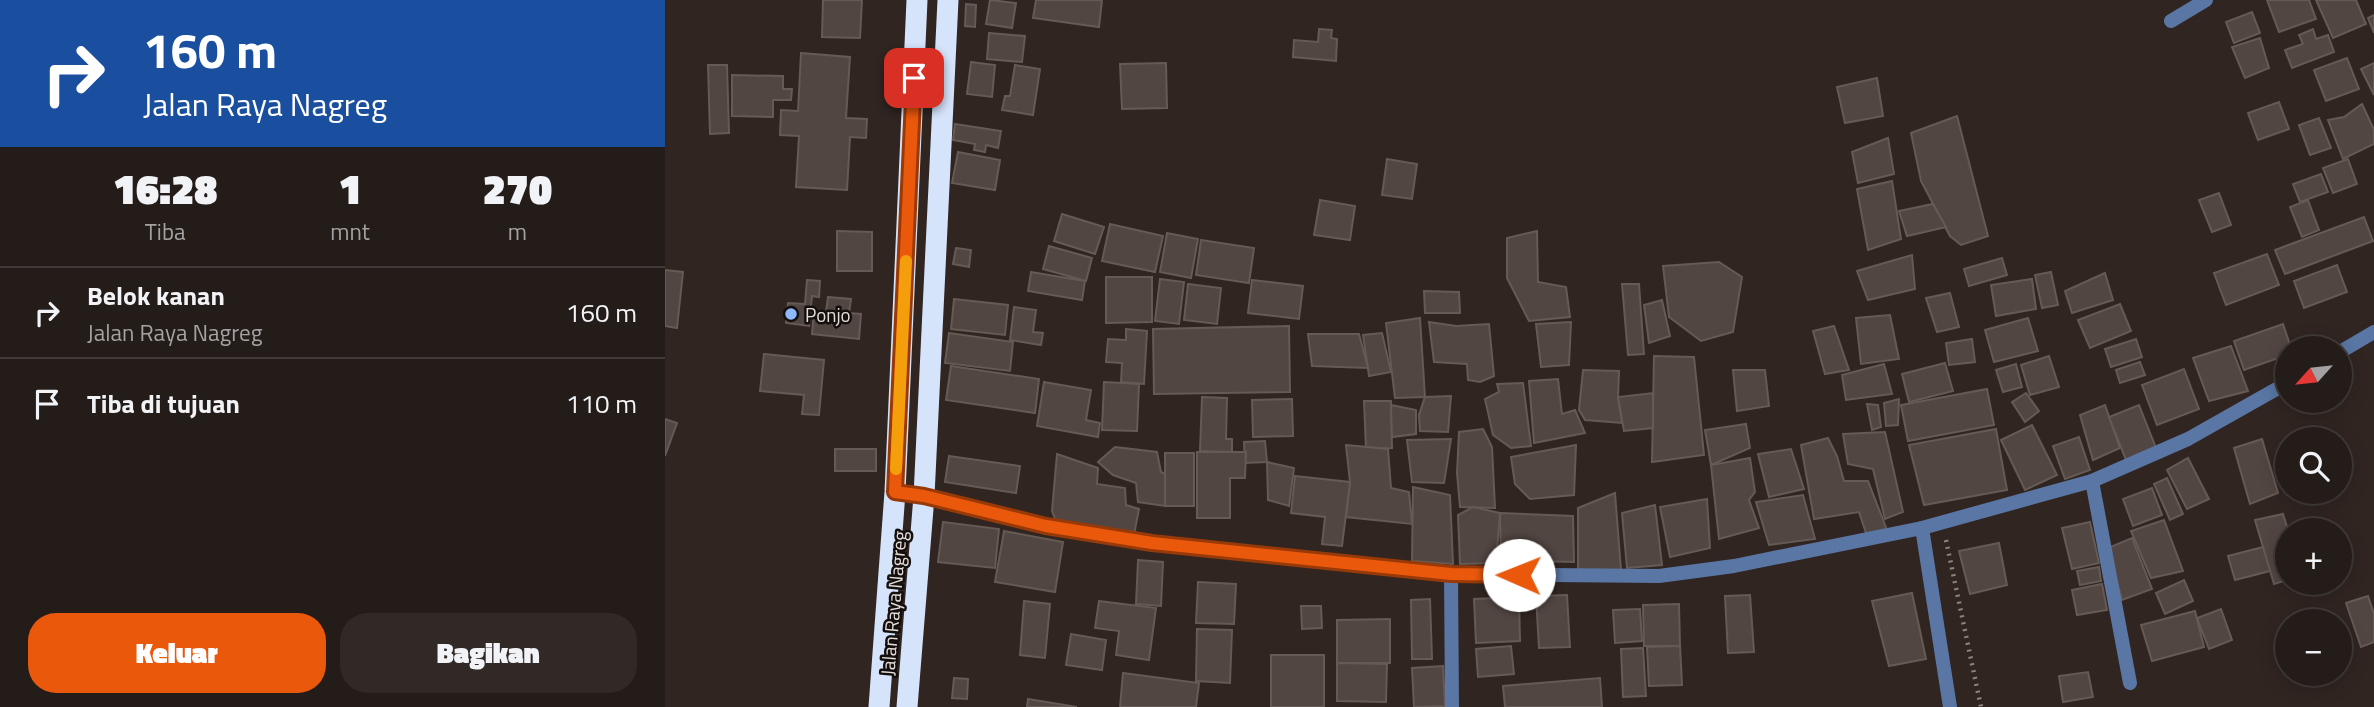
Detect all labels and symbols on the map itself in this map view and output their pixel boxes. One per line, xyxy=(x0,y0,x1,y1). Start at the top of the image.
pin xyxy=(884,48,944,108)
place label: Ponjo xyxy=(805,300,851,329)
marker: Ponjo xyxy=(783,306,799,322)
north arrow xyxy=(2275,336,2352,413)
street label: Jalan Raya Nagreg xyxy=(872,529,914,676)
position arrow xyxy=(1482,538,1556,612)

